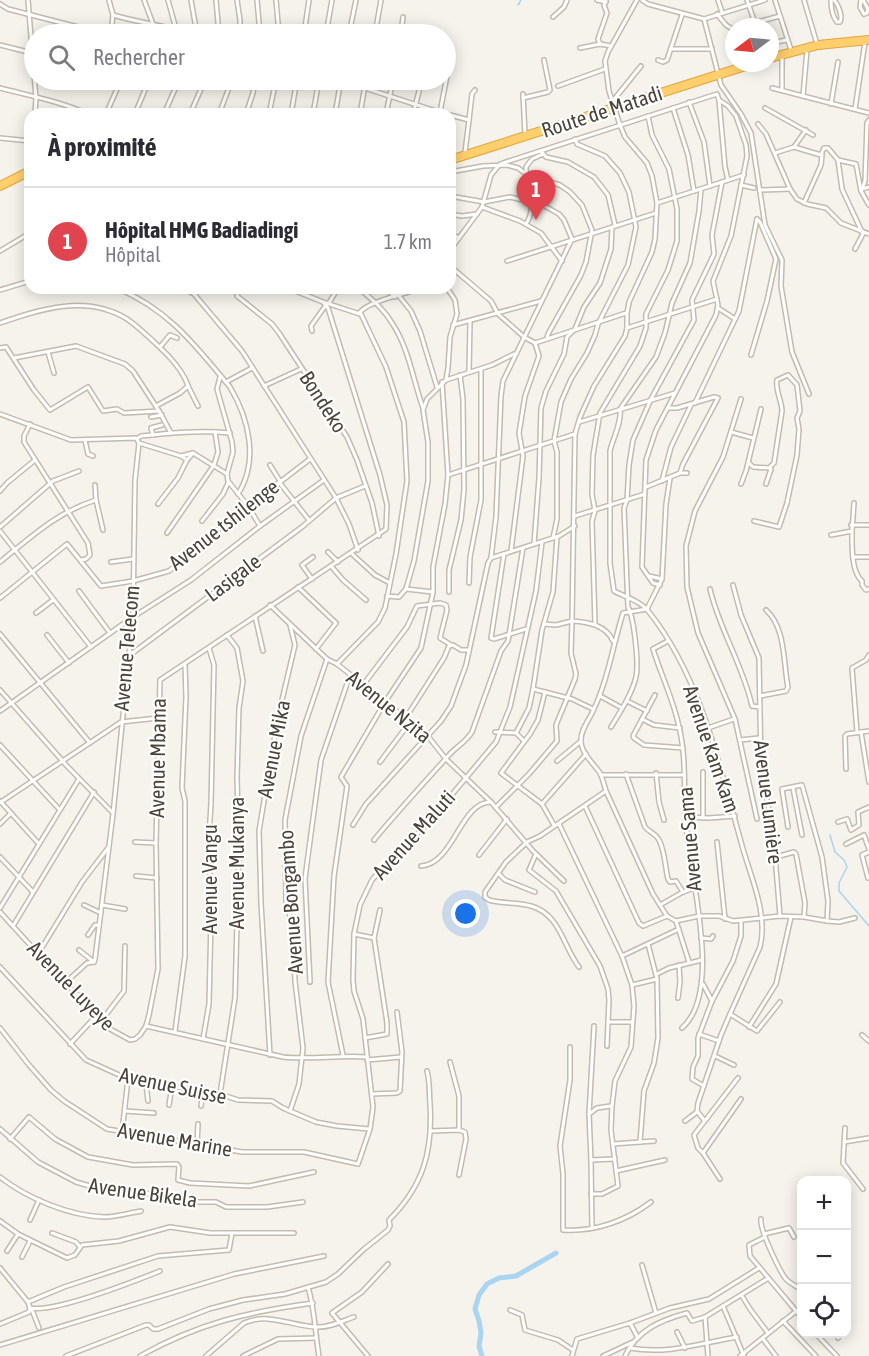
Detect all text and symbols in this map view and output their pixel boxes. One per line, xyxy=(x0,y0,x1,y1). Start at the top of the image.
north arrow xyxy=(725,18,779,72)
search box xyxy=(24,24,456,90)
icon: search xyxy=(45,41,78,74)
text: Rechercher xyxy=(93,44,184,70)
street label: Route de Matadi xyxy=(538,80,665,142)
text: À proximité xyxy=(48,132,156,162)
pin: 1 xyxy=(516,170,556,220)
text: Hôpital HMG Badiadingi xyxy=(105,217,298,243)
text: 1 xyxy=(63,230,72,253)
text: 1.7 km xyxy=(384,230,432,253)
text: Hôpital xyxy=(105,243,160,266)
street label: Bondeko xyxy=(295,366,352,437)
street label: Avenue tshilenge xyxy=(164,474,283,575)
street label: Lasigale xyxy=(200,549,265,606)
street label: Avenue Telecom xyxy=(109,584,143,712)
street label: Avenue Nzita xyxy=(343,665,437,748)
street label: Avenue Kam Kam xyxy=(679,682,745,816)
street label: Avenue Mbama xyxy=(144,698,170,818)
street label: Avenue Mika xyxy=(252,698,294,800)
street label: Avenue Lumière xyxy=(749,739,788,865)
street label: Avenue Maluti xyxy=(367,785,459,884)
street label: Avenue Sama xyxy=(672,786,706,892)
street label: Avenue Mukanya xyxy=(224,797,248,929)
street label: Avenue Vangu xyxy=(197,824,221,934)
street label: Avenue Bongambo xyxy=(273,829,307,975)
your location xyxy=(451,899,480,928)
street label: Avenue Luyeye xyxy=(23,936,120,1035)
street label: Avenue Suisse xyxy=(117,1062,229,1108)
street label: Avenue Marine xyxy=(116,1117,234,1161)
street label: Avenue Bikela xyxy=(87,1173,199,1212)
map controls xyxy=(797,1176,851,1338)
button: + xyxy=(797,1176,851,1230)
button: − xyxy=(797,1230,851,1284)
button: locate xyxy=(797,1284,851,1338)

